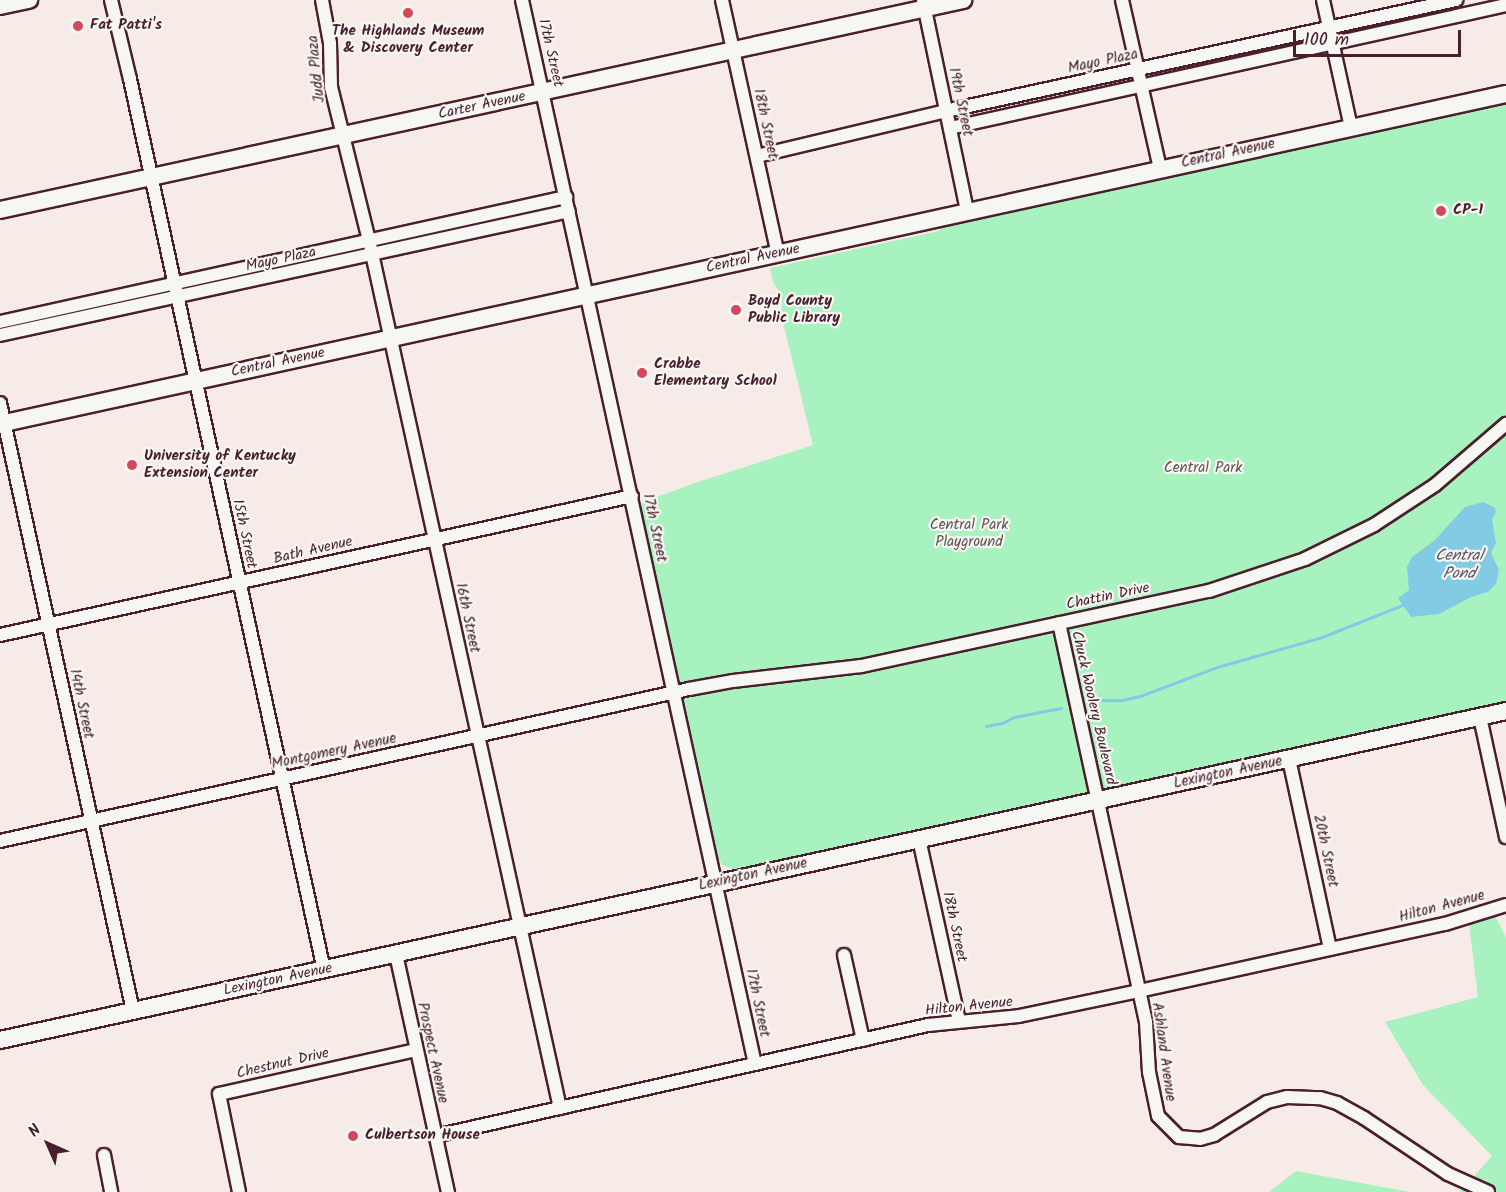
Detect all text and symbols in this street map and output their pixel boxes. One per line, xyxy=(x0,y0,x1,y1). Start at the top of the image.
marker: The Highlands Museum & Discovery Center xyxy=(401,6,415,20)
place label: Fat Patti's xyxy=(90,17,162,35)
street label: 17th Street xyxy=(533,17,567,89)
scale bar xyxy=(1296,18,1464,56)
marker: Fat Patti's xyxy=(71,19,85,33)
place label: The Highlands Museum & Discovery Center xyxy=(332,22,484,57)
text: 100 m xyxy=(1304,26,1349,55)
street label: Judd Plaza xyxy=(305,34,329,104)
street label: Mayo Plaza xyxy=(1066,46,1140,78)
street label: 19th Street xyxy=(944,66,976,138)
street label: 18th Street xyxy=(749,87,781,161)
street label: Carter Avenue xyxy=(437,88,527,124)
street label: Central Avenue xyxy=(1179,135,1277,173)
place label: CP-1 xyxy=(1453,202,1483,220)
marker: CP-1 xyxy=(1434,204,1448,218)
street label: Central Avenue xyxy=(704,240,802,278)
street label: Mayo Plaza xyxy=(244,244,318,276)
place label: Boyd County Public Library xyxy=(748,292,840,327)
marker: Boyd County Public Library xyxy=(729,303,743,317)
street label: Central Avenue xyxy=(229,344,327,382)
place label: Crabbe Elementary School xyxy=(654,355,777,390)
marker: Crabbe Elementary School xyxy=(635,366,649,380)
place label: University of Kentucky Extension Center xyxy=(144,447,296,482)
marker: University of Kentucky Extension Center xyxy=(125,458,139,472)
park label: Central Park xyxy=(1164,460,1242,478)
street label: 17th Street xyxy=(638,492,670,564)
street label: 15th Street xyxy=(228,498,260,570)
park label: Central Park Playground xyxy=(930,516,1008,551)
street label: Bath Avenue xyxy=(272,533,354,569)
water label: Central Pond xyxy=(1435,546,1483,584)
street label: Chattin Drive xyxy=(1065,579,1151,615)
street label: 16th Street xyxy=(451,581,483,655)
street label: Chuck Woolery Boulevard xyxy=(1067,629,1119,787)
street label: 14th Street xyxy=(65,667,97,741)
street label: Montgomery Avenue xyxy=(270,730,398,774)
street label: Lexington Avenue xyxy=(1172,753,1284,793)
street label: 20th Street xyxy=(1308,813,1342,889)
street label: Lexington Avenue xyxy=(697,855,809,895)
street label: Hilton Avenue xyxy=(1397,887,1487,927)
street label: 18th Street xyxy=(938,890,970,964)
street label: Lexington Avenue xyxy=(222,960,334,1000)
street label: 17th Street xyxy=(741,967,773,1039)
street label: Hilton Avenue xyxy=(924,993,1014,1021)
street label: Prospect Avenue xyxy=(413,1001,451,1105)
street label: Ashland Avenue xyxy=(1147,1001,1179,1103)
street label: Chestnut Drive xyxy=(235,1045,331,1083)
north arrow xyxy=(18,1114,78,1174)
text: N xyxy=(22,1119,47,1143)
place label: Culbertson House xyxy=(365,1127,480,1145)
marker: Culbertson House xyxy=(346,1129,360,1143)

